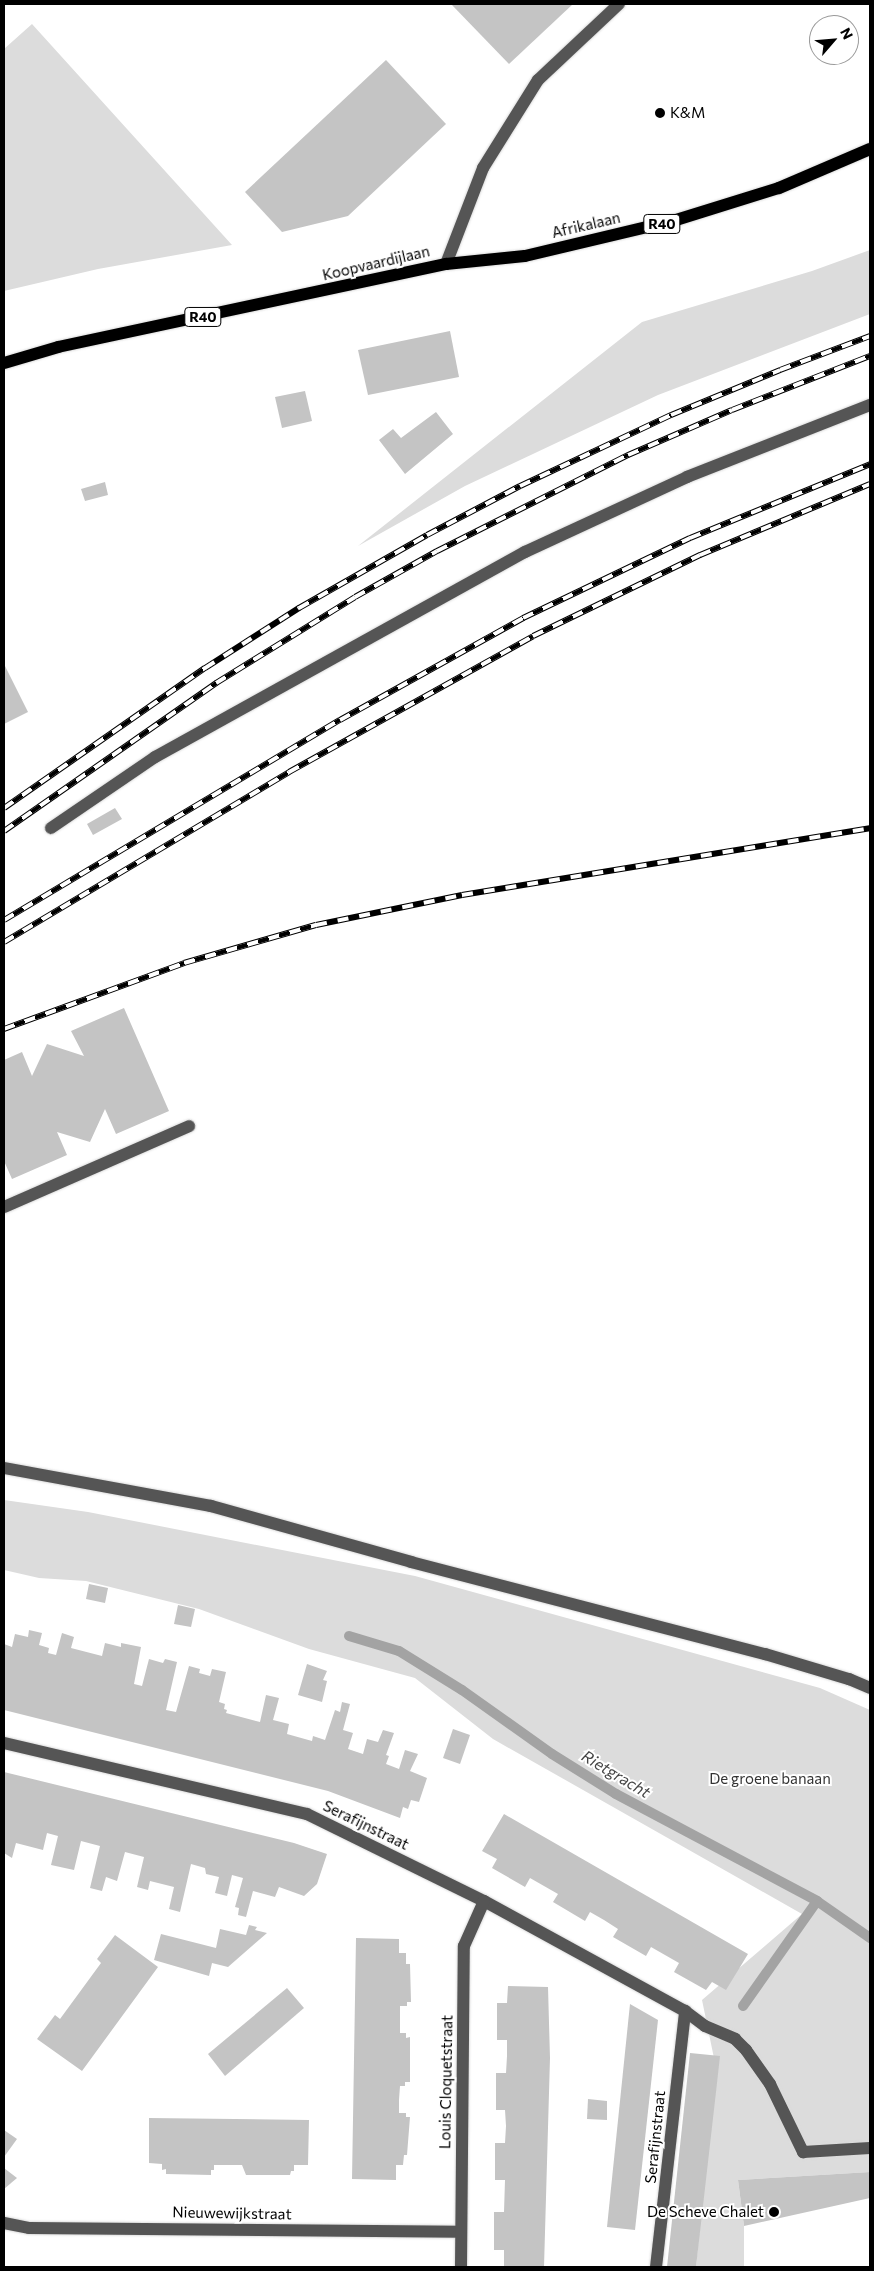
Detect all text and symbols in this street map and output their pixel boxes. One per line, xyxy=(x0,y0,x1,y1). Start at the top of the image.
north arrow xyxy=(809,15,859,65)
text: N xyxy=(837,25,857,42)
place label: K&M xyxy=(670,104,705,122)
marker: K&M xyxy=(654,107,666,119)
street label: Afrikalaan xyxy=(550,208,622,242)
road number: R40 xyxy=(643,212,681,235)
street label: Koopvaardijlaan xyxy=(321,242,431,284)
road number: R40 xyxy=(184,306,222,328)
water label: Rietgracht xyxy=(578,1746,654,1802)
park label: De groene banaan xyxy=(709,1770,831,1788)
street label: Serafijnstraat xyxy=(320,1796,412,1854)
street label: Louis Cloquetstraat xyxy=(436,2015,456,2149)
street label: Serafijnstraat xyxy=(641,2090,669,2184)
street label: Nieuwewijkstraat xyxy=(172,2203,292,2223)
place label: De Scheve Chalet xyxy=(647,2203,764,2221)
marker: De Scheve Chalet xyxy=(768,2206,780,2218)

